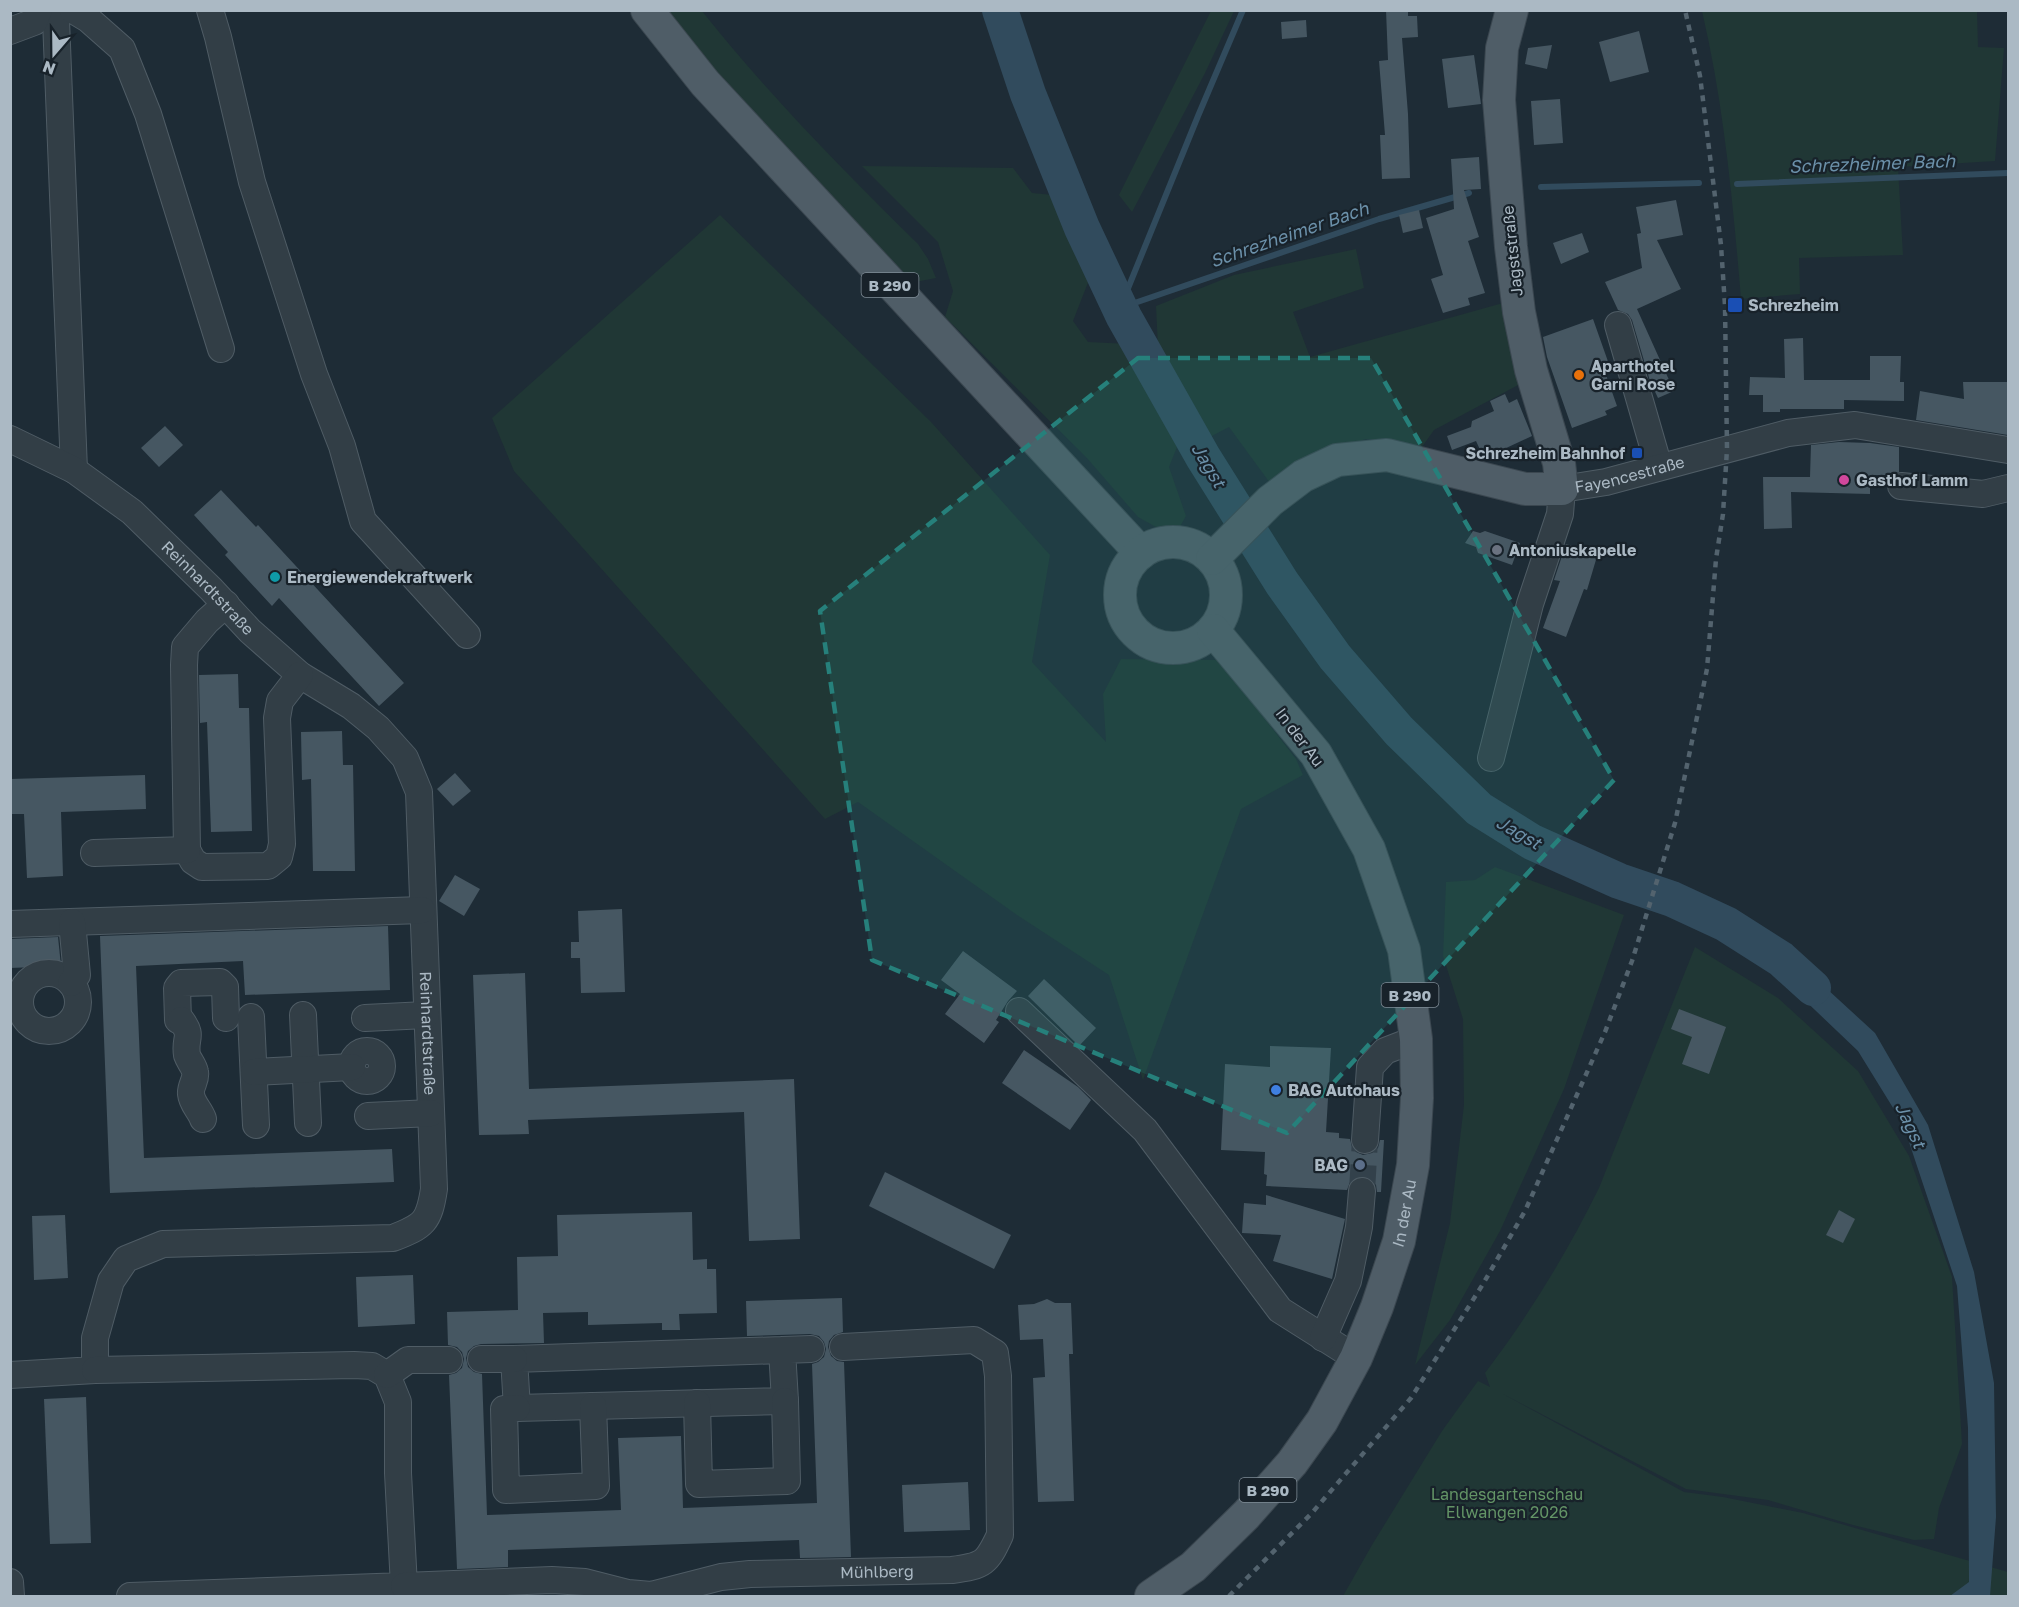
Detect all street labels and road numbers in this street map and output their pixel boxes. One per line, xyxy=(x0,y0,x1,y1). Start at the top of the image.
street label: Jagststraße xyxy=(1497,205,1527,297)
road number: B 290 xyxy=(862,273,918,297)
street label: Fayencestraße xyxy=(1573,451,1687,497)
street label: Reinhardtstraße xyxy=(157,536,258,639)
street label: In der Au xyxy=(1271,704,1329,770)
street label: Reinhardtstraße xyxy=(416,971,440,1096)
road number: B 290 xyxy=(1382,983,1438,1007)
street label: In der Au xyxy=(1388,1178,1420,1250)
road number: B 290 xyxy=(1240,1478,1296,1502)
street label: Mühlberg xyxy=(840,1561,914,1582)

